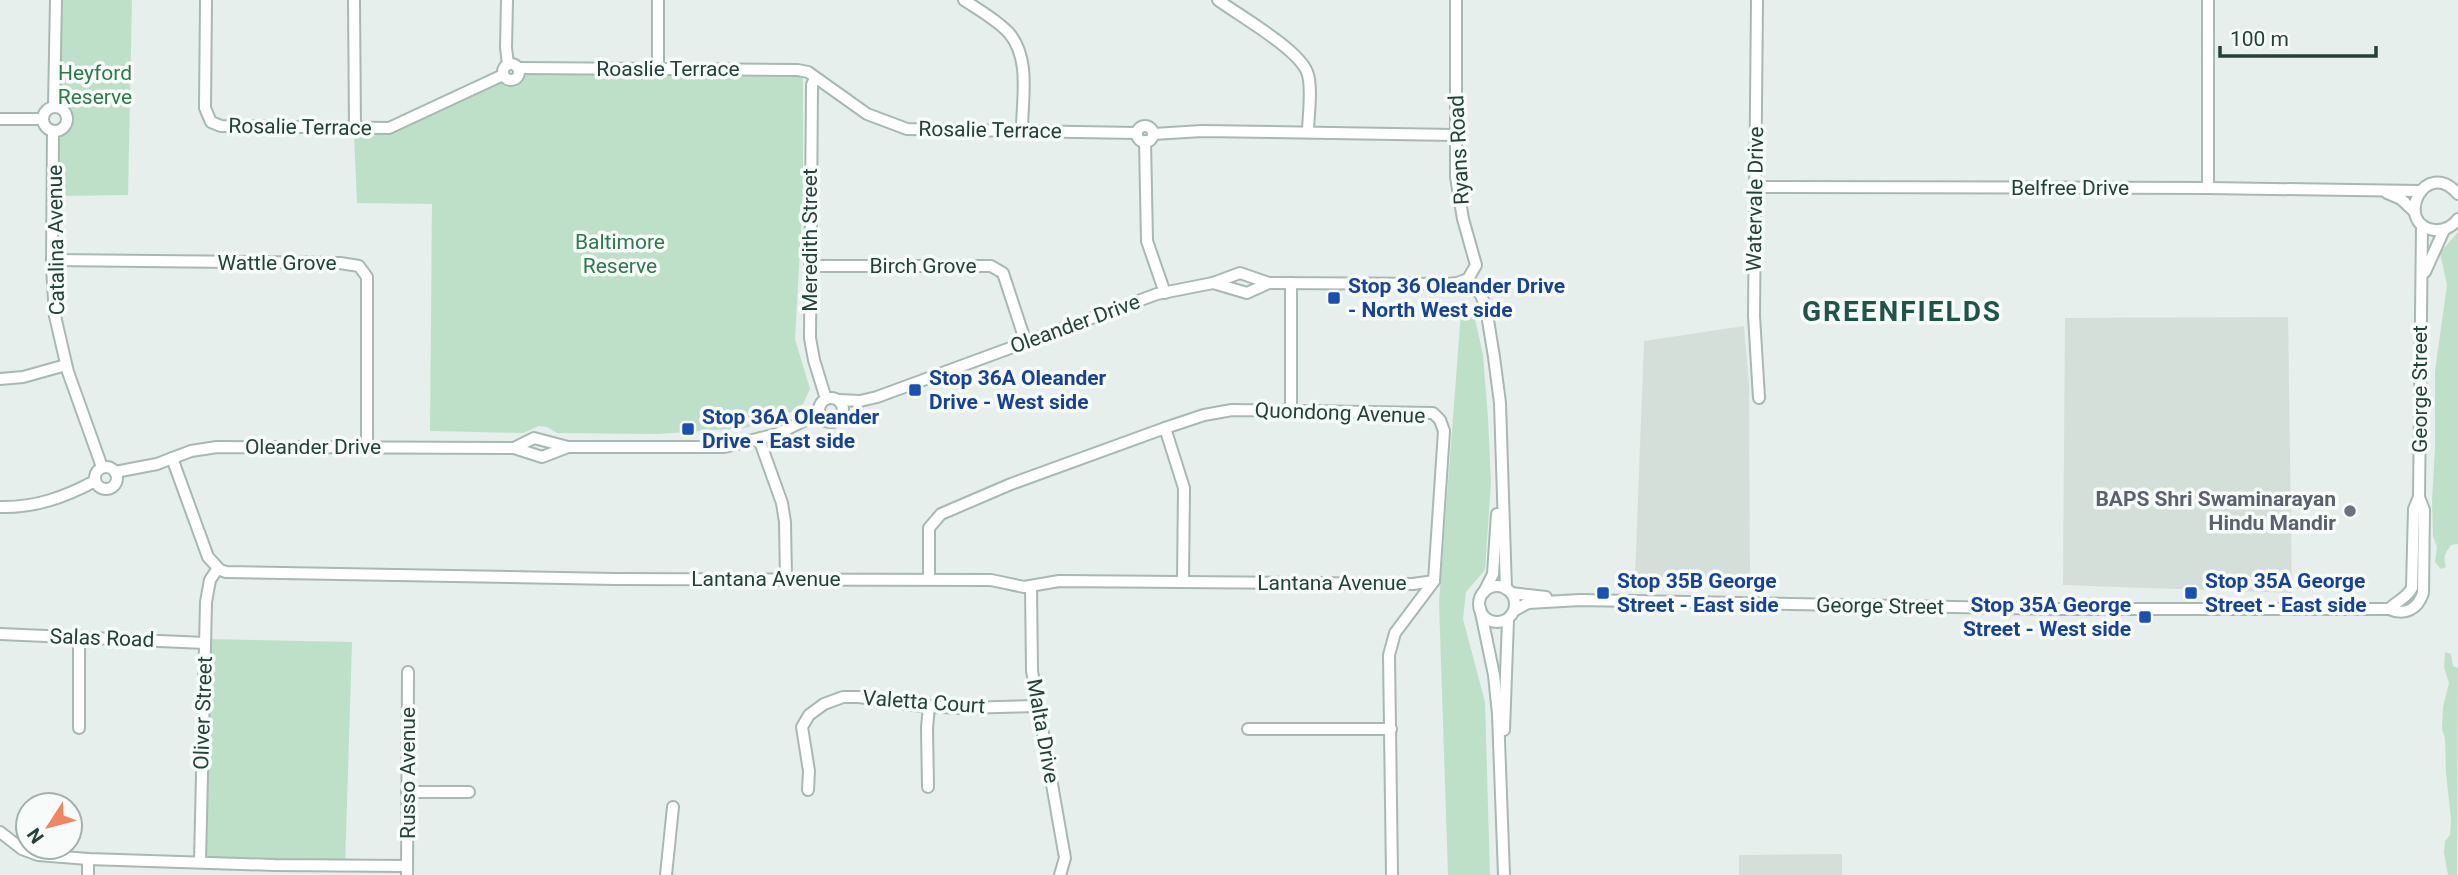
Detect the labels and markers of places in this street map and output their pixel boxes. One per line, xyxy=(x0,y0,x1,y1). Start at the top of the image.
place label: Stop 36 Oleander Drive - North West side xyxy=(1348,274,1565,322)
marker: Stop 36 Oleander Drive - North West side xyxy=(1326,290,1342,306)
place label: Stop 36A Oleander Drive - West side xyxy=(929,366,1107,414)
marker: Stop 36A Oleander Drive - West side xyxy=(907,382,923,398)
place label: Stop 36A Oleander Drive - East side xyxy=(702,405,880,453)
marker: Stop 36A Oleander Drive - East side xyxy=(680,421,696,437)
place label: BAPS Shri Swaminarayan Hindu Mandir xyxy=(2095,487,2336,535)
marker: BAPS Shri Swaminarayan Hindu Mandir xyxy=(2342,503,2358,519)
place label: Stop 35B George Street - East side xyxy=(1617,569,1779,617)
place label: Stop 35A George Street - East side xyxy=(2205,569,2367,617)
marker: Stop 35B George Street - East side xyxy=(1595,585,1611,601)
marker: Stop 35A George Street - East side xyxy=(2183,585,2199,601)
place label: Stop 35A George Street - West side xyxy=(1963,593,2131,641)
marker: Stop 35A George Street - West side xyxy=(2137,609,2153,625)

